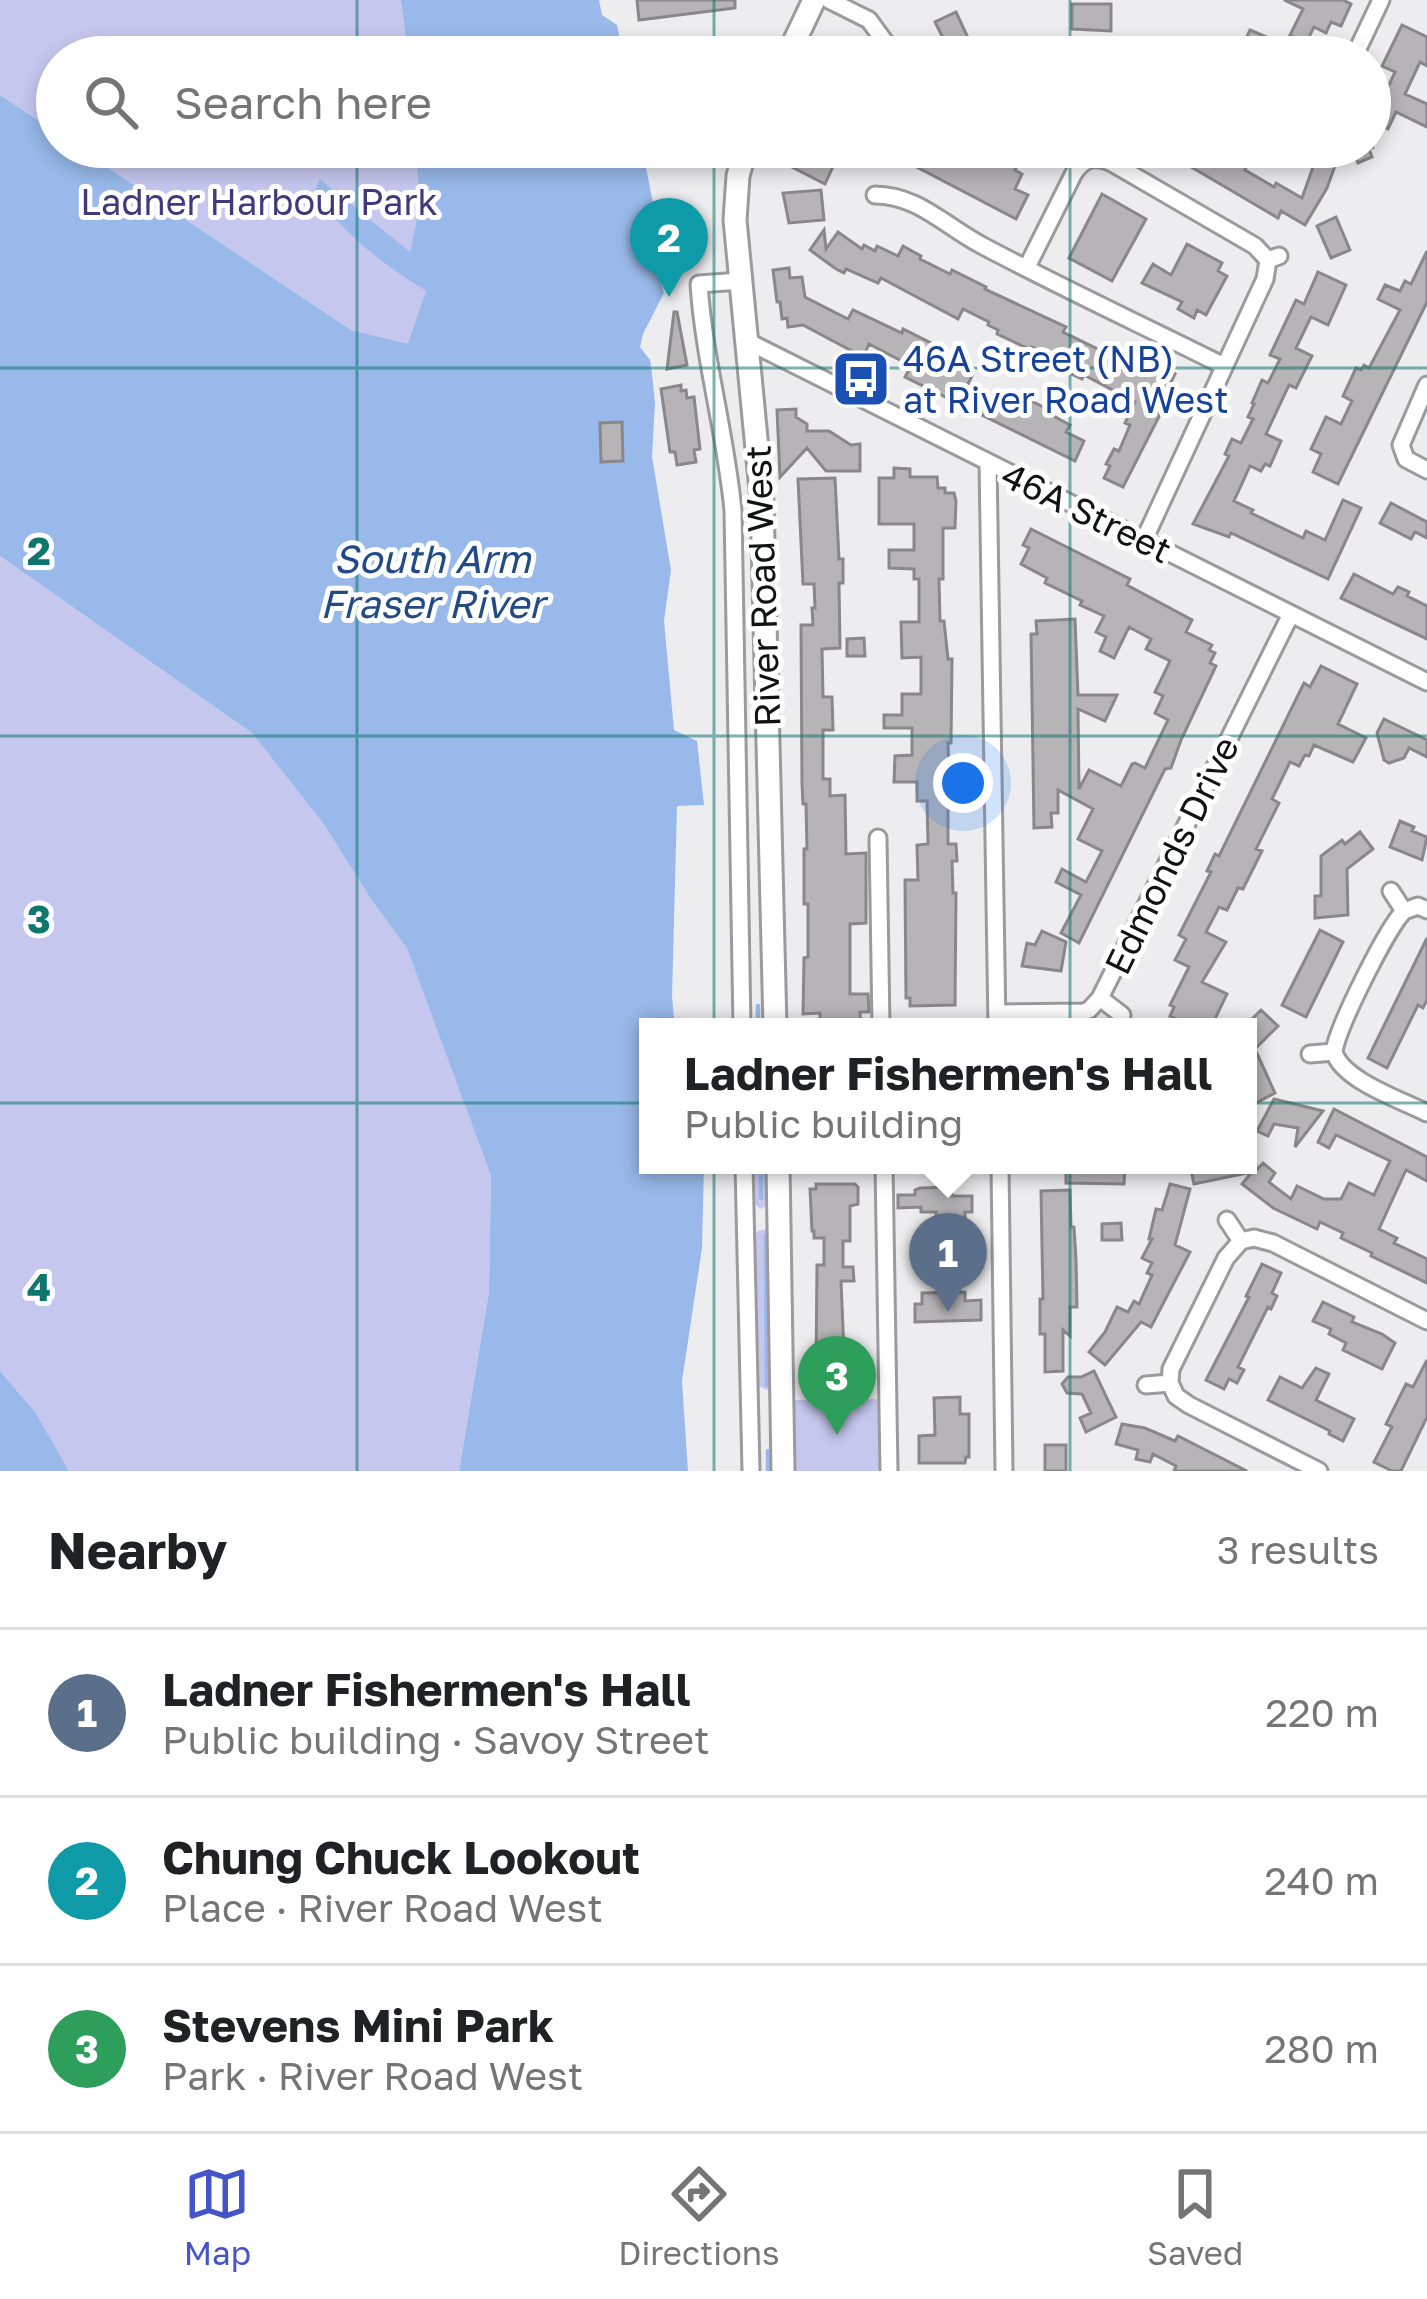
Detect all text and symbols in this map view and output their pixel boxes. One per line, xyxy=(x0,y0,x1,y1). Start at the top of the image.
search box xyxy=(36,36,1391,168)
icon: search xyxy=(78,69,144,135)
text: Search here xyxy=(174,75,432,129)
park label: Ladner Harbour Park xyxy=(80,180,438,223)
pin: 2 xyxy=(630,198,708,297)
place label: 46A Street (NB) at River Road West xyxy=(903,337,1229,421)
bus stop icon: 46A Street (NB) at River Road West xyxy=(830,348,892,410)
street label: River Road West xyxy=(736,444,788,728)
street label: 46A Street xyxy=(995,452,1179,572)
text: 2 xyxy=(27,527,51,574)
water label: South Arm Fraser River xyxy=(320,535,549,627)
street label: Edmonds Drive xyxy=(1095,729,1247,981)
your location xyxy=(933,753,993,813)
text: 3 xyxy=(27,895,51,942)
popup xyxy=(639,1018,1257,1174)
text: Ladner Fishermen's Hall xyxy=(684,1046,1212,1100)
text: Public building xyxy=(684,1100,963,1147)
pin: 1 xyxy=(909,1213,987,1312)
text: 4 xyxy=(27,1263,51,1310)
pin: 3 xyxy=(798,1336,876,1435)
text: Nearby xyxy=(48,1519,227,1580)
text: 3 results xyxy=(1217,1526,1379,1573)
text: Ladner Fishermen's Hall xyxy=(162,1662,691,1716)
text: 1 xyxy=(77,1689,97,1736)
text: 220 m xyxy=(1265,1689,1379,1736)
text: Public building · Savoy Street xyxy=(162,1716,710,1763)
text: Chung Chuck Lookout xyxy=(162,1830,640,1884)
text: 2 xyxy=(75,1857,99,1904)
text: 240 m xyxy=(1264,1857,1379,1904)
text: Place · River Road West xyxy=(162,1884,603,1931)
text: Stevens Mini Park xyxy=(162,1998,554,2052)
text: 3 xyxy=(75,2025,99,2072)
text: 280 m xyxy=(1264,2025,1379,2072)
text: Park · River Road West xyxy=(162,2052,583,2099)
tab: Map xyxy=(184,2161,251,2272)
tab: Directions xyxy=(618,2161,780,2272)
tab: Saved xyxy=(1147,2161,1243,2272)

